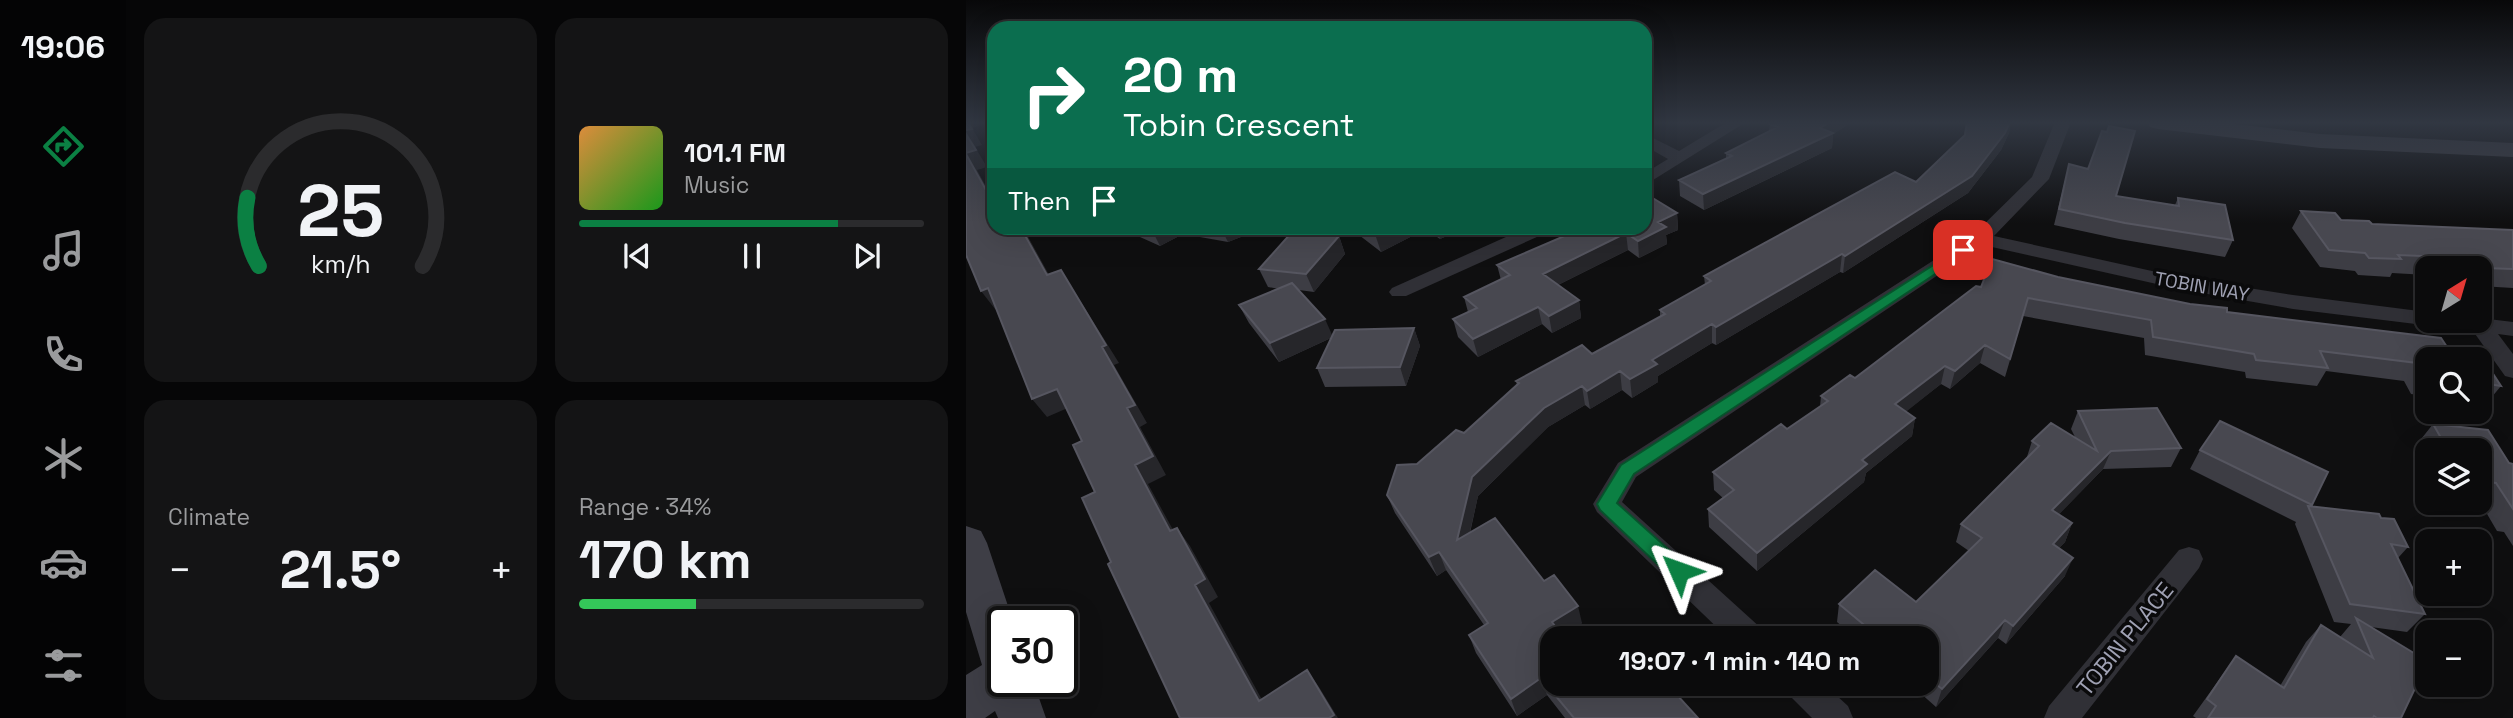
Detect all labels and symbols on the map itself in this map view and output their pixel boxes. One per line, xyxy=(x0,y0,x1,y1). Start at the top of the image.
pin xyxy=(1933,220,1993,280)
north arrow xyxy=(2415,256,2492,332)
street label: TOBIN WAY xyxy=(2153,266,2252,307)
position arrow xyxy=(1642,534,1716,608)
street label: TOBIN PLACE xyxy=(2070,576,2180,702)
speed limit sign: 30 xyxy=(987,606,1078,697)

